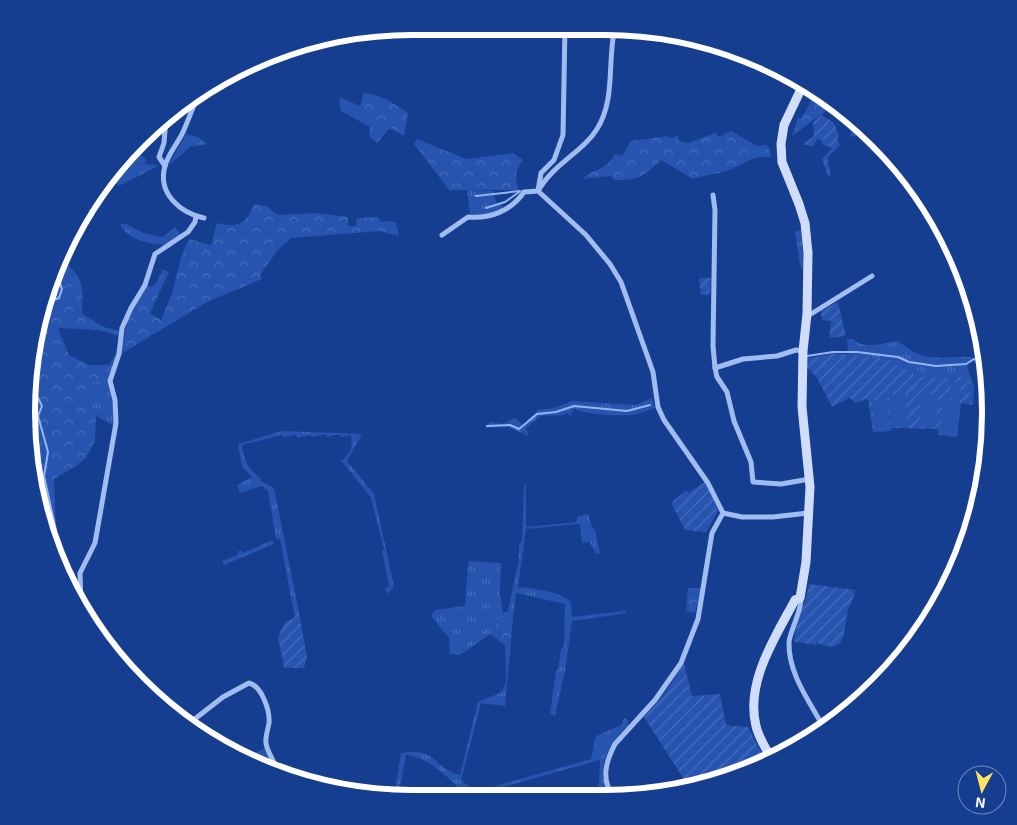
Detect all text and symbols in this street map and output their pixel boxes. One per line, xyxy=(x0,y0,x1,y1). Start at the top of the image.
north arrow xyxy=(957,765,1007,815)
text: N xyxy=(974,794,986,812)

